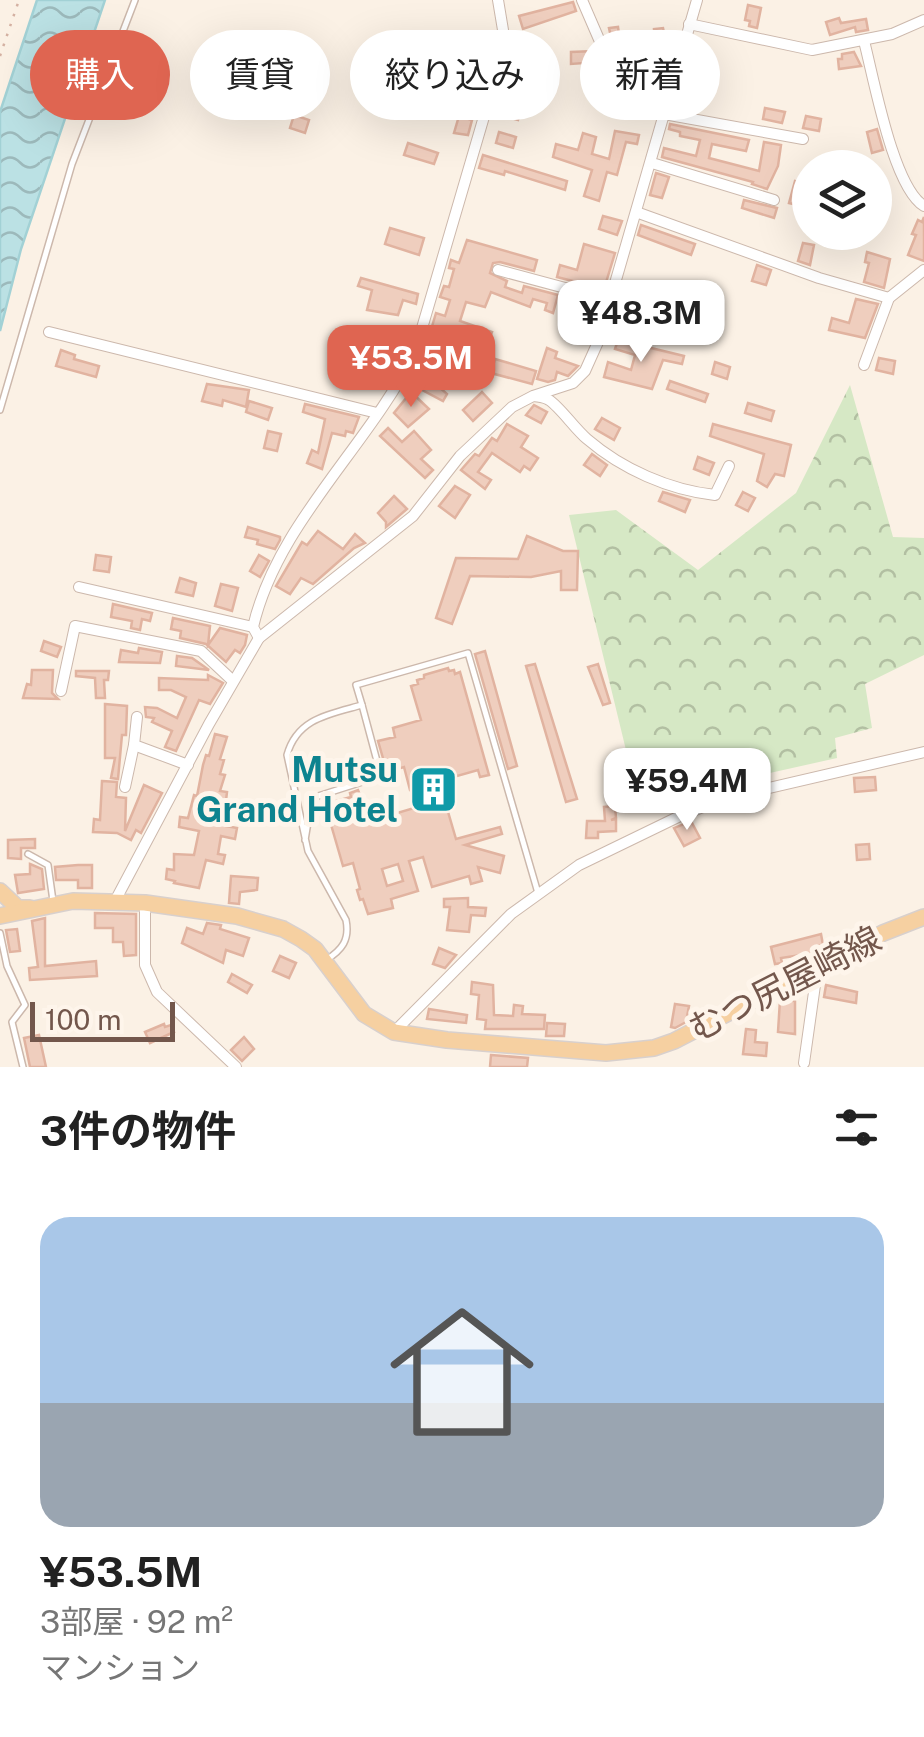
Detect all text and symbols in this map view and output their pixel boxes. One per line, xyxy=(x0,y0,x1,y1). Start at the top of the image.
chip: 購入 xyxy=(30,30,170,120)
chip: 賃貸 xyxy=(190,30,330,120)
chip: 絞り込み xyxy=(350,30,560,120)
chip: 新着 xyxy=(580,30,720,120)
map controls xyxy=(792,150,892,250)
button: layers xyxy=(792,150,892,250)
pin: ¥48.3M xyxy=(560,280,722,365)
text: ¥48.3M xyxy=(580,294,702,331)
pin: ¥53.5M xyxy=(330,325,492,410)
text: ¥53.5M xyxy=(349,339,473,376)
pin: ¥59.4M xyxy=(606,748,768,833)
place label: Mutsu Grand Hotel xyxy=(196,749,398,830)
text: ¥59.4M xyxy=(626,762,748,799)
building icon: Mutsu Grand Hotel xyxy=(407,764,459,816)
street label: むつ尻屋崎線 xyxy=(682,918,888,1049)
scale bar xyxy=(30,997,175,1042)
text: 100 m xyxy=(45,1003,122,1036)
icon: filters xyxy=(829,1100,884,1155)
text: 3件の物件 xyxy=(40,1106,236,1155)
icon: home xyxy=(372,1282,552,1462)
text: ¥53.5M xyxy=(40,1547,202,1596)
text: 3部屋 · 92 m² xyxy=(40,1603,233,1640)
text: マンション xyxy=(40,1649,200,1686)

